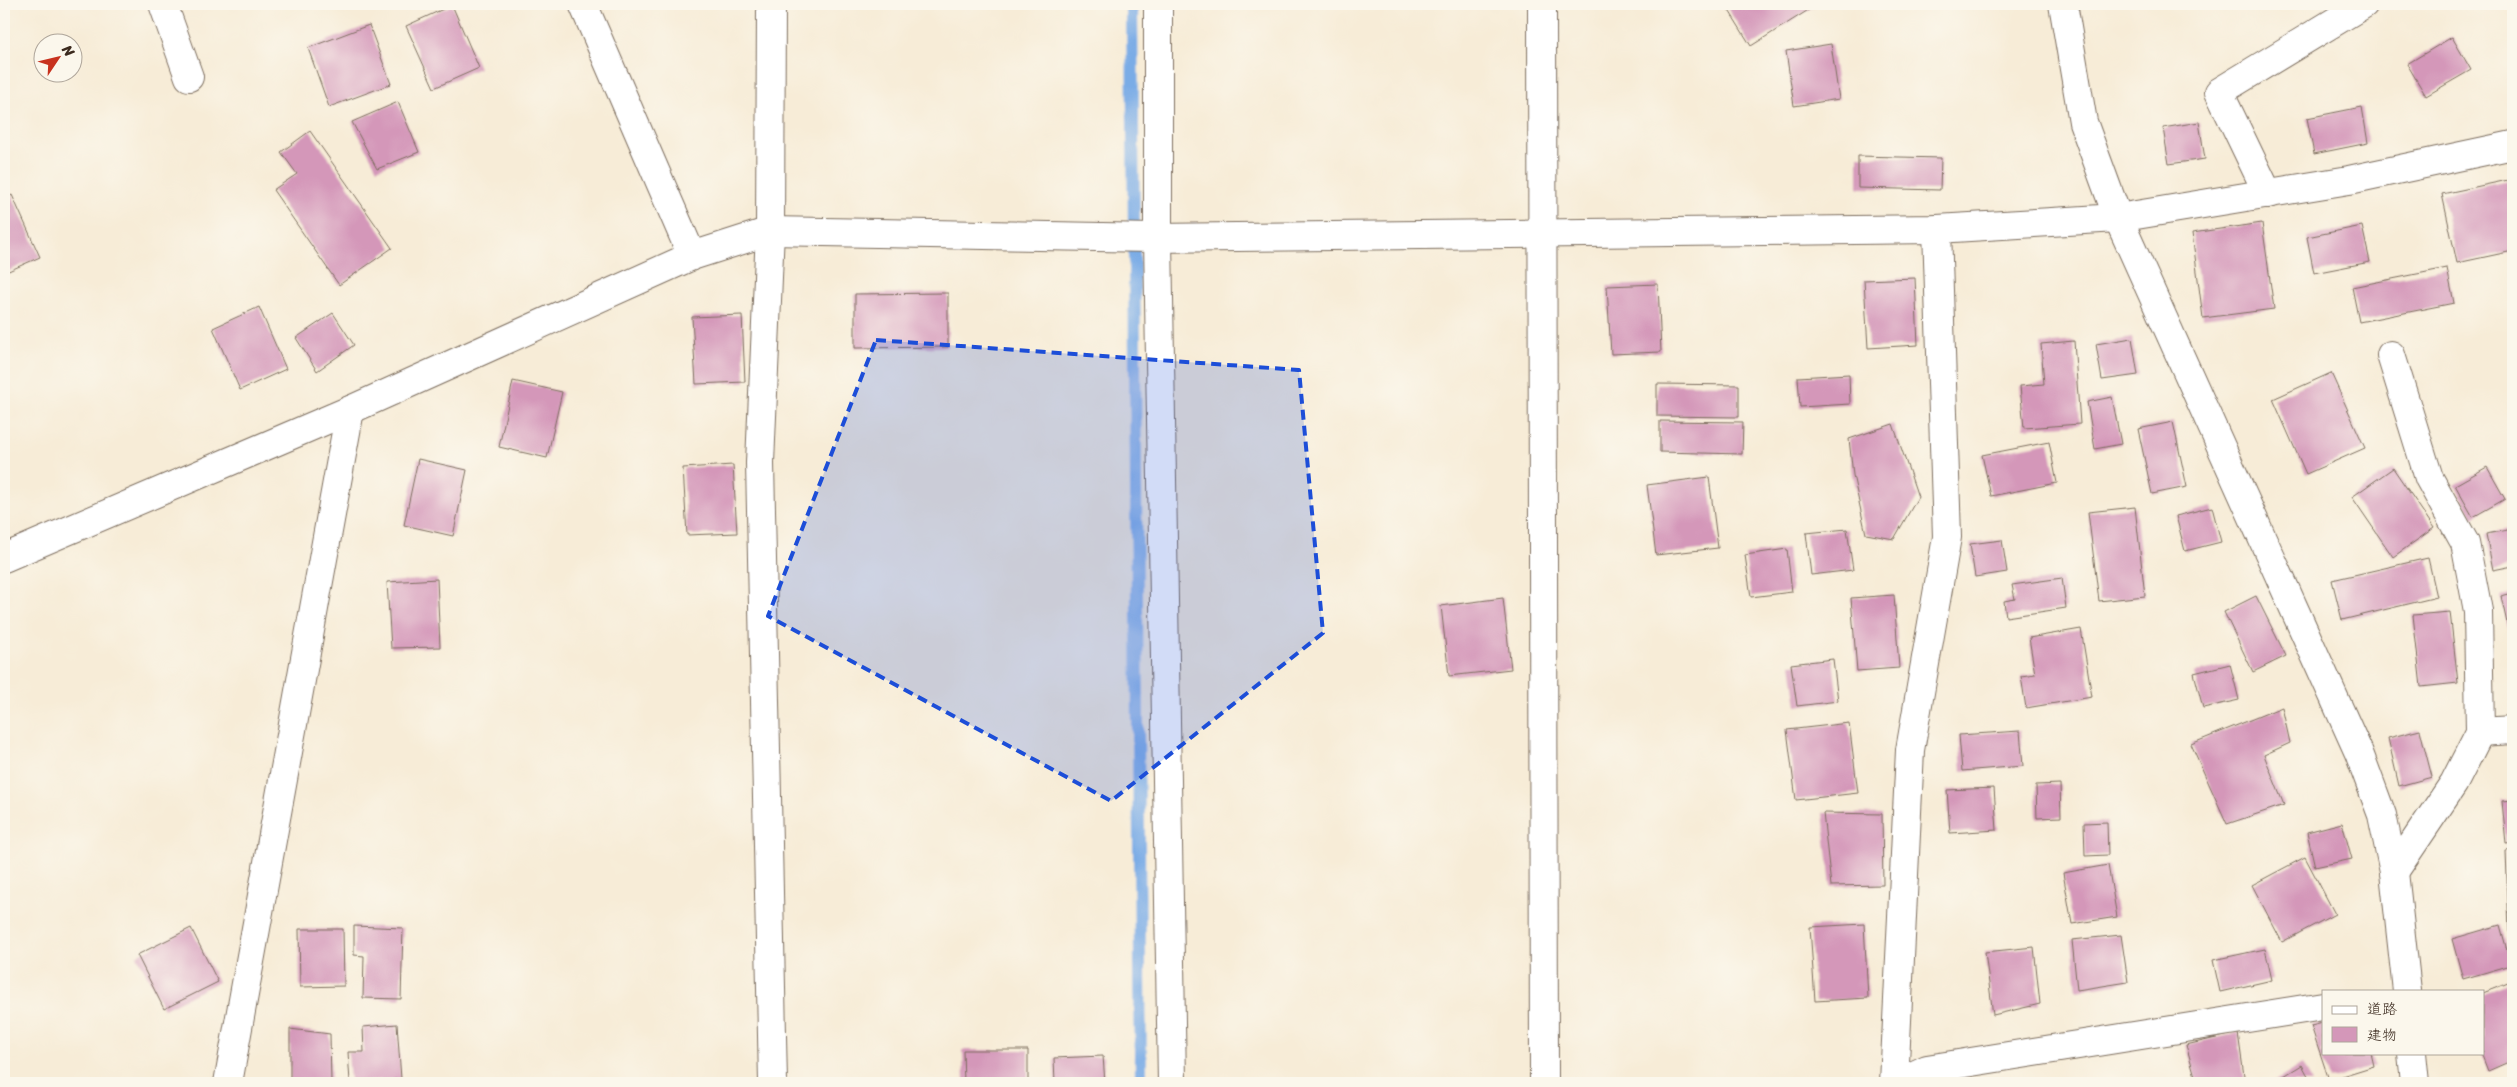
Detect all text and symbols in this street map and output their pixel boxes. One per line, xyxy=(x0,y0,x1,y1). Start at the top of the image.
north arrow xyxy=(32,32,82,82)
text: N xyxy=(55,39,81,62)
legend xyxy=(2322,990,2484,1054)
text: 道路 xyxy=(2367,996,2397,1022)
text: 建物 xyxy=(2367,1022,2397,1048)

